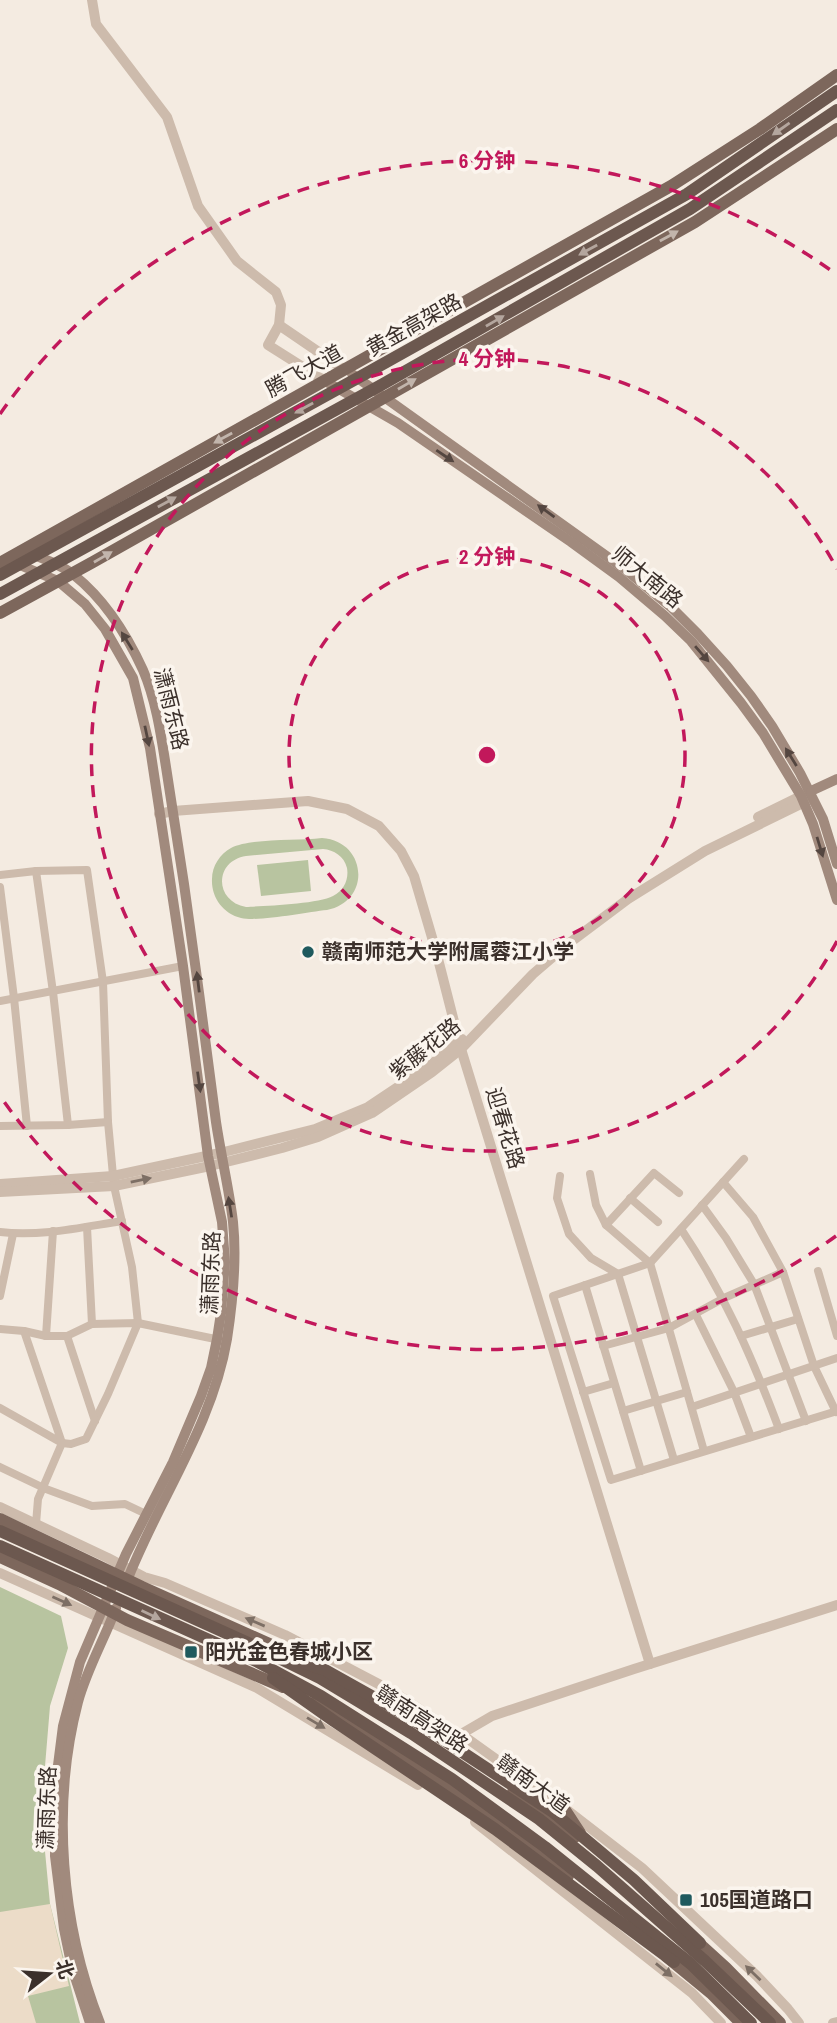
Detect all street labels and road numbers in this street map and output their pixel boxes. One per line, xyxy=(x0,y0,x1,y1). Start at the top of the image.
street label: 黄金高架路 xyxy=(361,286,467,363)
street label: 腾飞大道 xyxy=(260,338,348,404)
street label: 师大南路 xyxy=(606,539,689,614)
street label: 潇雨东路 xyxy=(147,665,196,753)
street label: 紫藤花路 xyxy=(383,1011,466,1086)
street label: 迎春花路 xyxy=(479,1083,532,1172)
street label: 潇雨东路 xyxy=(195,1231,226,1315)
street label: 赣南高架路 xyxy=(370,1678,474,1759)
street label: 赣南大道 xyxy=(491,1747,576,1820)
street label: 潇雨东路 xyxy=(31,1766,62,1850)

